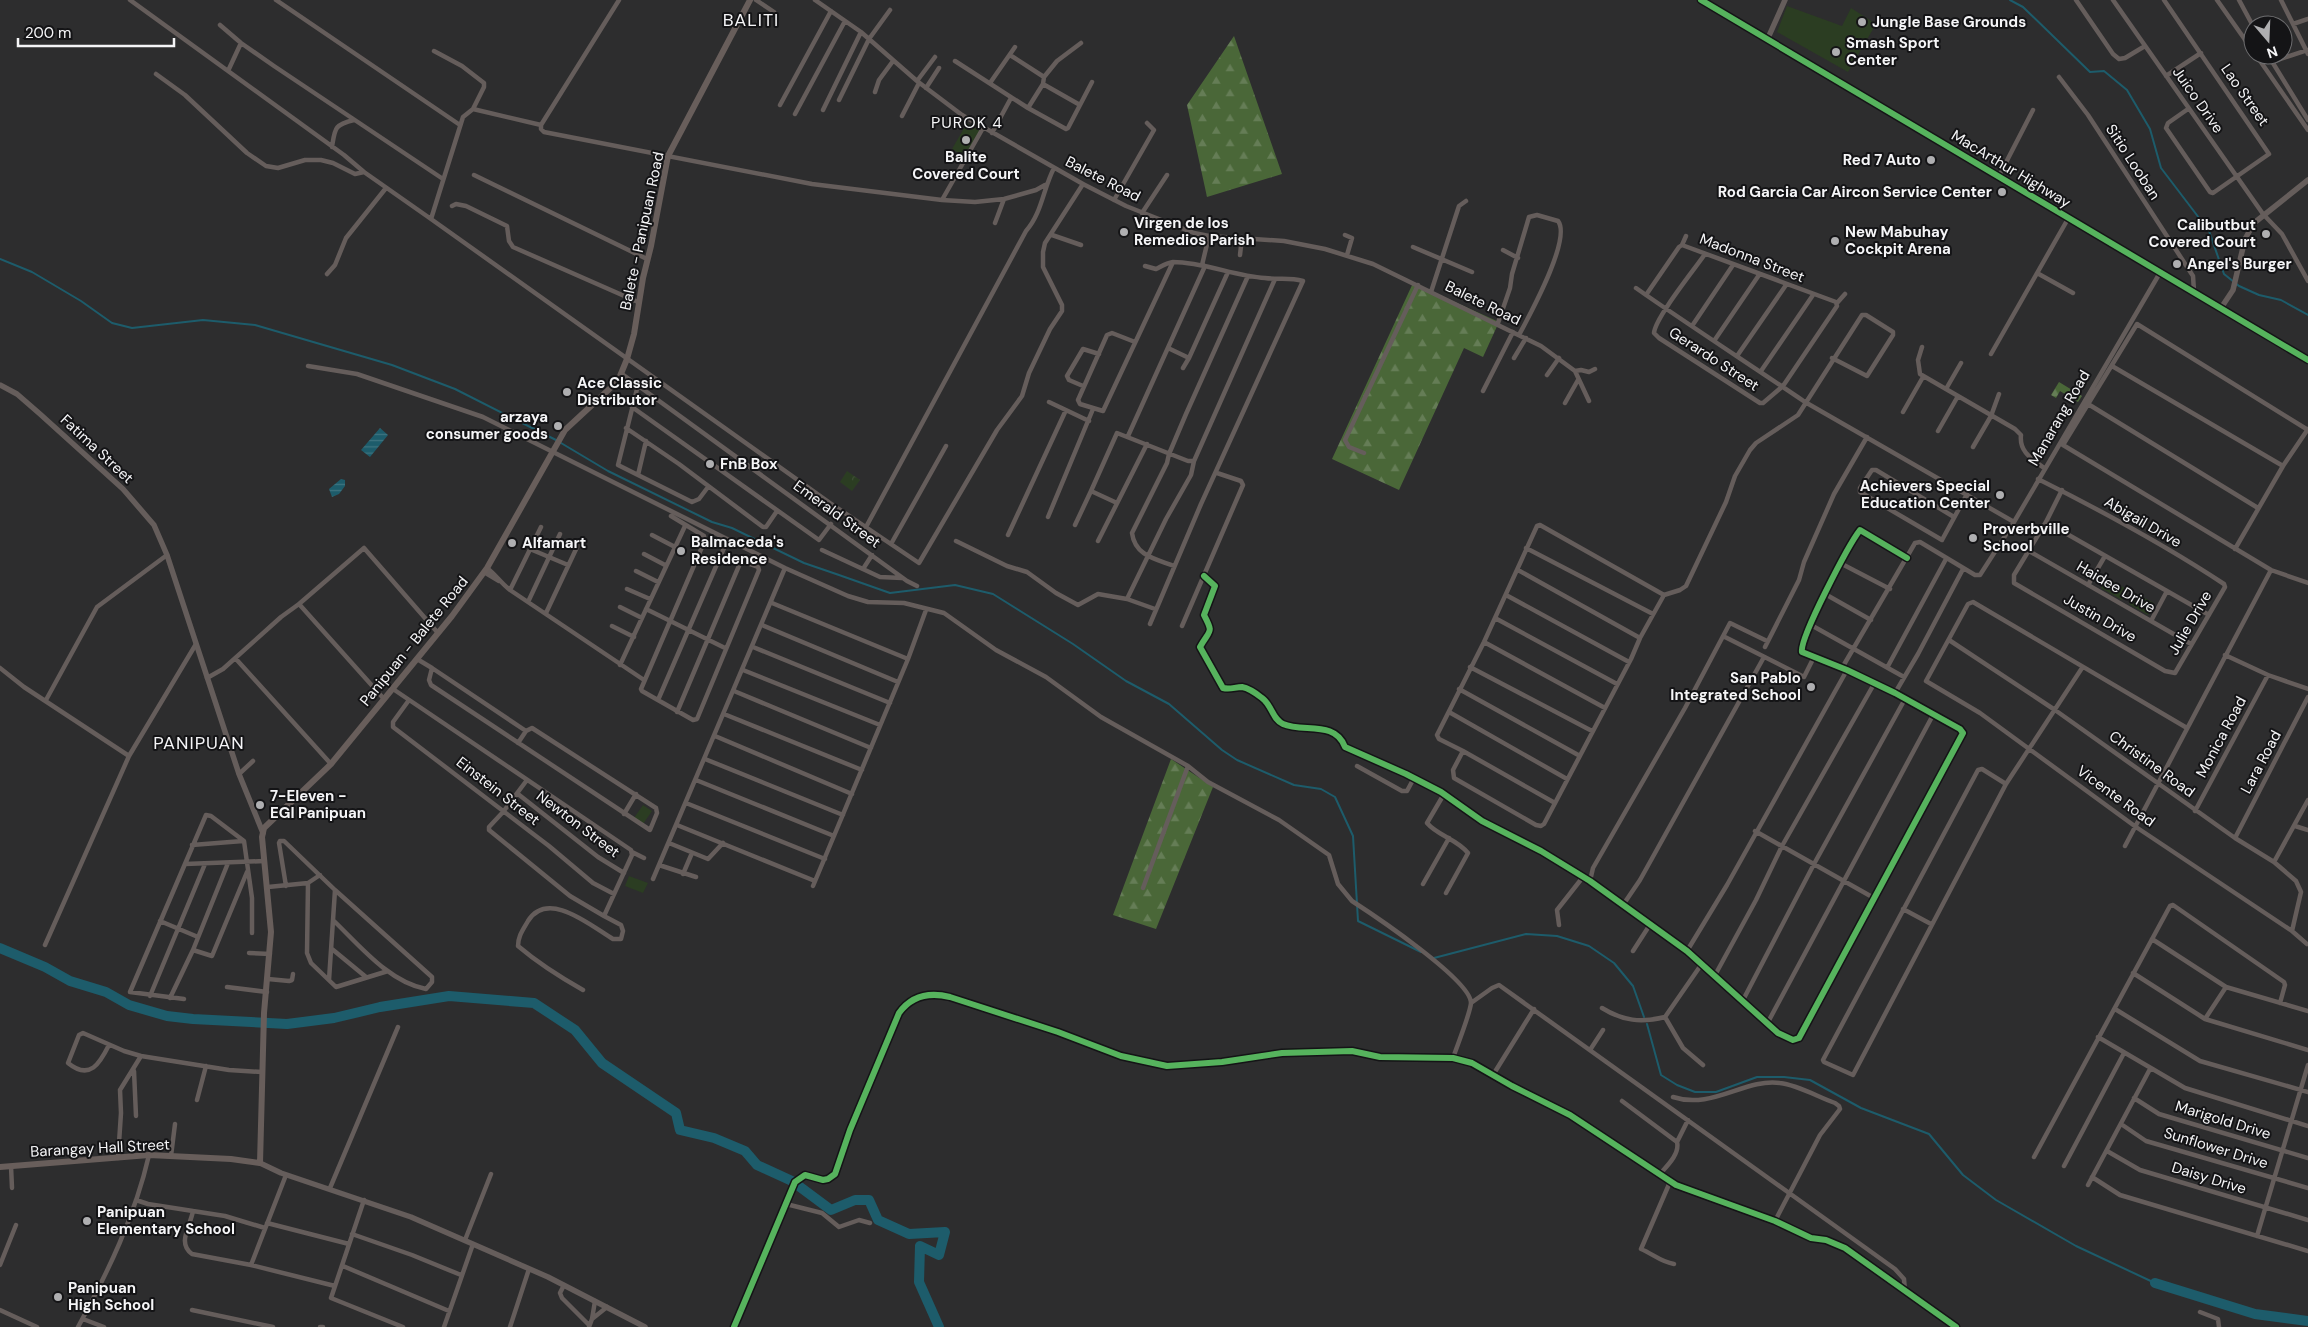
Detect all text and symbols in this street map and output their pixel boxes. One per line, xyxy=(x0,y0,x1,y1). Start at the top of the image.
district label: BALITI xyxy=(723,8,779,32)
place label: Jungle Base Grounds xyxy=(1872,12,2026,32)
scale bar xyxy=(18,15,174,47)
north arrow xyxy=(2243,15,2293,65)
marker: Jungle Base Grounds xyxy=(1856,16,1868,28)
text: 200 m xyxy=(25,23,71,43)
place label: Smash Sport Center xyxy=(1846,33,1939,70)
text: N xyxy=(2264,42,2280,62)
marker: Smash Sport Center xyxy=(1830,46,1842,58)
street label: Lao Street xyxy=(2216,60,2274,130)
street label: Juico Drive xyxy=(2168,63,2228,137)
district label: PUROK 4 xyxy=(931,112,1003,133)
street label: Sitio Looban xyxy=(2101,120,2165,204)
street label: MacArthur Highway xyxy=(1948,125,2075,213)
marker: Balite Covered Court xyxy=(960,134,972,146)
place label: Balite Covered Court xyxy=(912,147,1020,184)
street label: Balete - Panipuan Road xyxy=(615,150,669,312)
place label: Red 7 Auto xyxy=(1843,150,1921,170)
street label: Balete Road xyxy=(1062,151,1144,207)
marker: Red 7 Auto xyxy=(1925,154,1937,166)
place label: Rod Garcia Car Aircon Service Center xyxy=(1718,182,1992,202)
marker: Rod Garcia Car Aircon Service Center xyxy=(1996,186,2008,198)
place label: Virgen de los Remedios Parish xyxy=(1134,213,1255,250)
place label: Calibutbut Covered Court xyxy=(2148,215,2256,252)
place label: New Mabuhay Cockpit Arena xyxy=(1845,222,1951,259)
marker: Virgen de los Remedios Parish xyxy=(1118,226,1130,238)
marker: Calibutbut Covered Court xyxy=(2260,228,2272,240)
street label: Madonna Street xyxy=(1697,229,1807,287)
marker: New Mabuhay Cockpit Arena xyxy=(1829,235,1841,247)
place label: Angel's Burger xyxy=(2187,254,2292,274)
marker: Angel's Burger xyxy=(2171,258,2183,270)
street label: Balete Road xyxy=(1442,276,1524,330)
street label: Gerardo Street xyxy=(1665,322,1763,396)
street label: Manarang Road xyxy=(2024,367,2094,469)
place label: Ace Classic Distributor xyxy=(577,373,662,410)
marker: Ace Classic Distributor xyxy=(561,386,573,398)
place label: arzaya consumer goods xyxy=(426,407,548,444)
street label: Fatima Street xyxy=(56,410,138,488)
marker: arzaya consumer goods xyxy=(552,420,564,432)
place label: FnB Box xyxy=(720,454,778,474)
marker: FnB Box xyxy=(704,458,716,470)
street label: Emerald Street xyxy=(789,476,885,553)
place label: Achievers Special Education Center xyxy=(1860,476,1990,513)
marker: Achievers Special Education Center xyxy=(1994,489,2006,501)
street label: Abigail Drive xyxy=(2101,492,2185,552)
place label: Proverbville School xyxy=(1983,519,2069,556)
place label: Balmaceda's Residence xyxy=(691,532,784,569)
marker: Proverbville School xyxy=(1967,532,1979,544)
place label: Alfamart xyxy=(522,533,586,553)
marker: Alfamart xyxy=(506,537,518,549)
marker: Balmaceda's Residence xyxy=(675,545,687,557)
street label: Haidee Drive xyxy=(2073,556,2159,618)
street label: Panipuan - Balete Road xyxy=(355,572,473,710)
street label: Julie Drive xyxy=(2164,587,2216,659)
street label: Justin Drive xyxy=(2060,589,2140,647)
place label: San Pablo Integrated School xyxy=(1670,668,1801,705)
marker: San Pablo Integrated School xyxy=(1805,681,1817,693)
street label: Monica Road xyxy=(2191,693,2251,781)
street label: Christine Road xyxy=(2105,726,2199,802)
street label: Lara Road xyxy=(2236,727,2286,797)
district label: PANIPUAN xyxy=(153,731,245,755)
street label: Einstein Street xyxy=(452,752,544,830)
street label: Vicente Road xyxy=(2073,761,2159,831)
place label: 7-Eleven - EGI Panipuan xyxy=(270,786,366,823)
street label: Newton Street xyxy=(532,786,624,862)
marker: 7-Eleven - EGI Panipuan xyxy=(254,799,266,811)
street label: Marigold Drive xyxy=(2173,1096,2273,1144)
street label: Sunflower Drive xyxy=(2162,1123,2270,1173)
street label: Barangay Hall Street xyxy=(30,1134,170,1162)
street label: Daisy Drive xyxy=(2169,1157,2249,1199)
place label: Panipuan Elementary School xyxy=(97,1202,235,1239)
marker: Panipuan Elementary School xyxy=(81,1215,93,1227)
place label: Panipuan High School xyxy=(68,1278,154,1315)
marker: Panipuan High School xyxy=(52,1291,64,1303)

